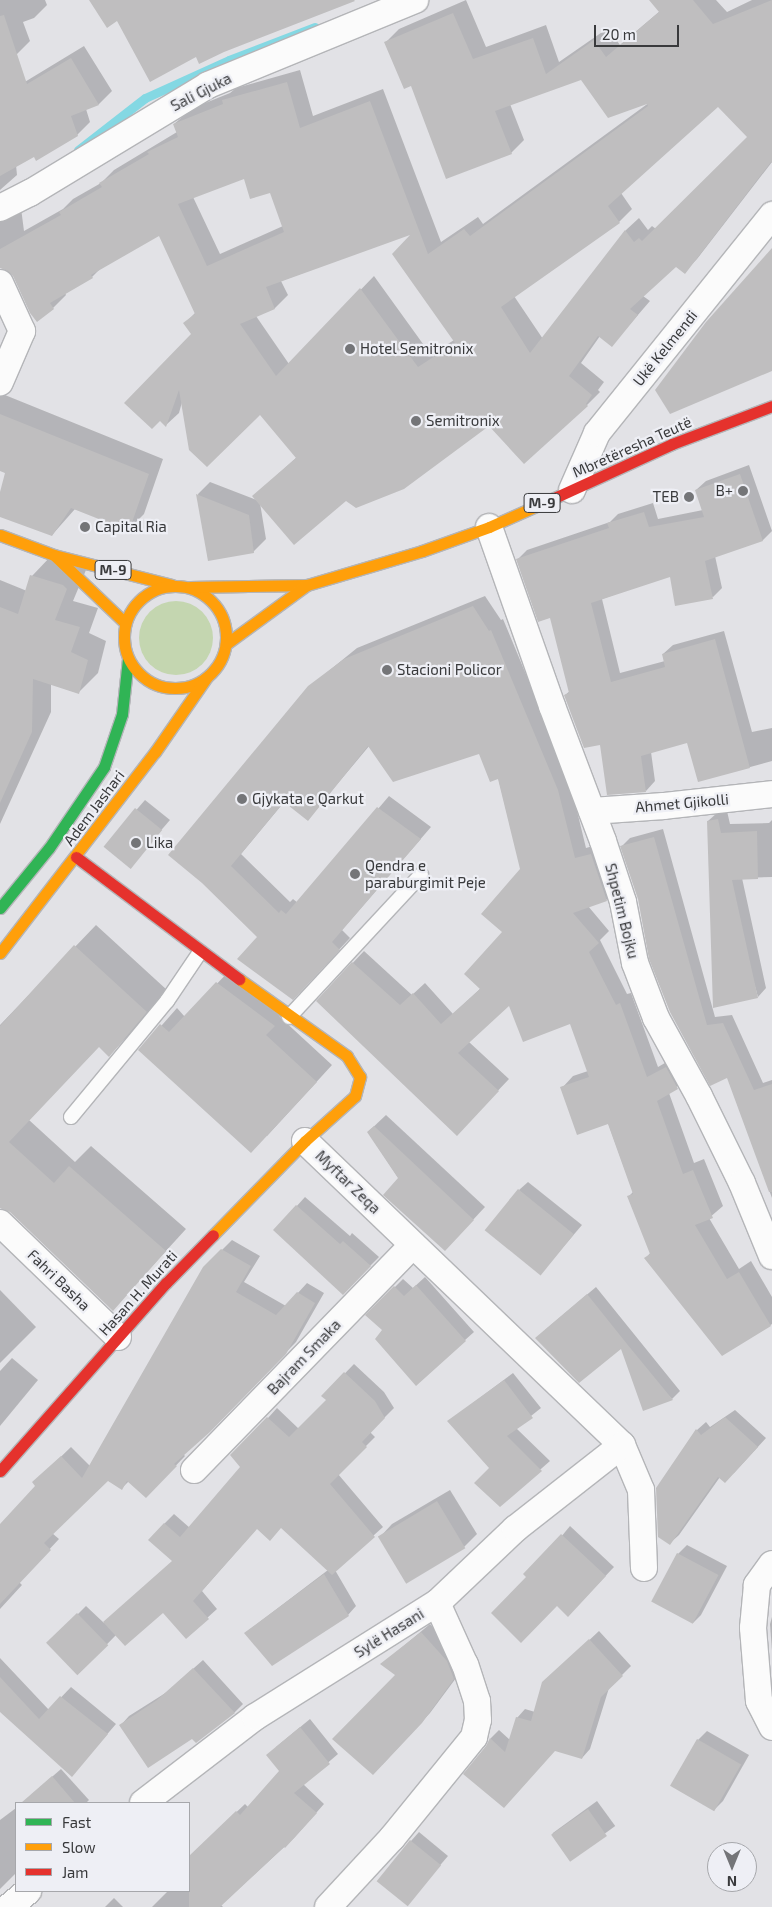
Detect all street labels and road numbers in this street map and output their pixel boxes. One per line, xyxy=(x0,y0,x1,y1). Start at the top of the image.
street label: Sali Gjuka xyxy=(168,69,234,115)
street label: Ukë Kelmendi xyxy=(629,307,701,389)
street label: Mbretëresha Teutë xyxy=(570,413,694,481)
road number: M-9 xyxy=(523,492,561,514)
road number: M-9 xyxy=(94,558,132,582)
street label: Adem Jashari xyxy=(60,767,128,849)
street label: Ahmet Gjikolli xyxy=(635,790,729,816)
street label: Shpetim Bojku xyxy=(601,861,643,961)
street label: Myftar Zeqa xyxy=(312,1147,384,1217)
street label: Fahri Basha xyxy=(24,1246,94,1314)
street label: Hasan H. Murati xyxy=(95,1247,181,1339)
street label: Bajram Smaka xyxy=(264,1316,344,1398)
street label: Sylë Hasani xyxy=(351,1605,427,1661)

